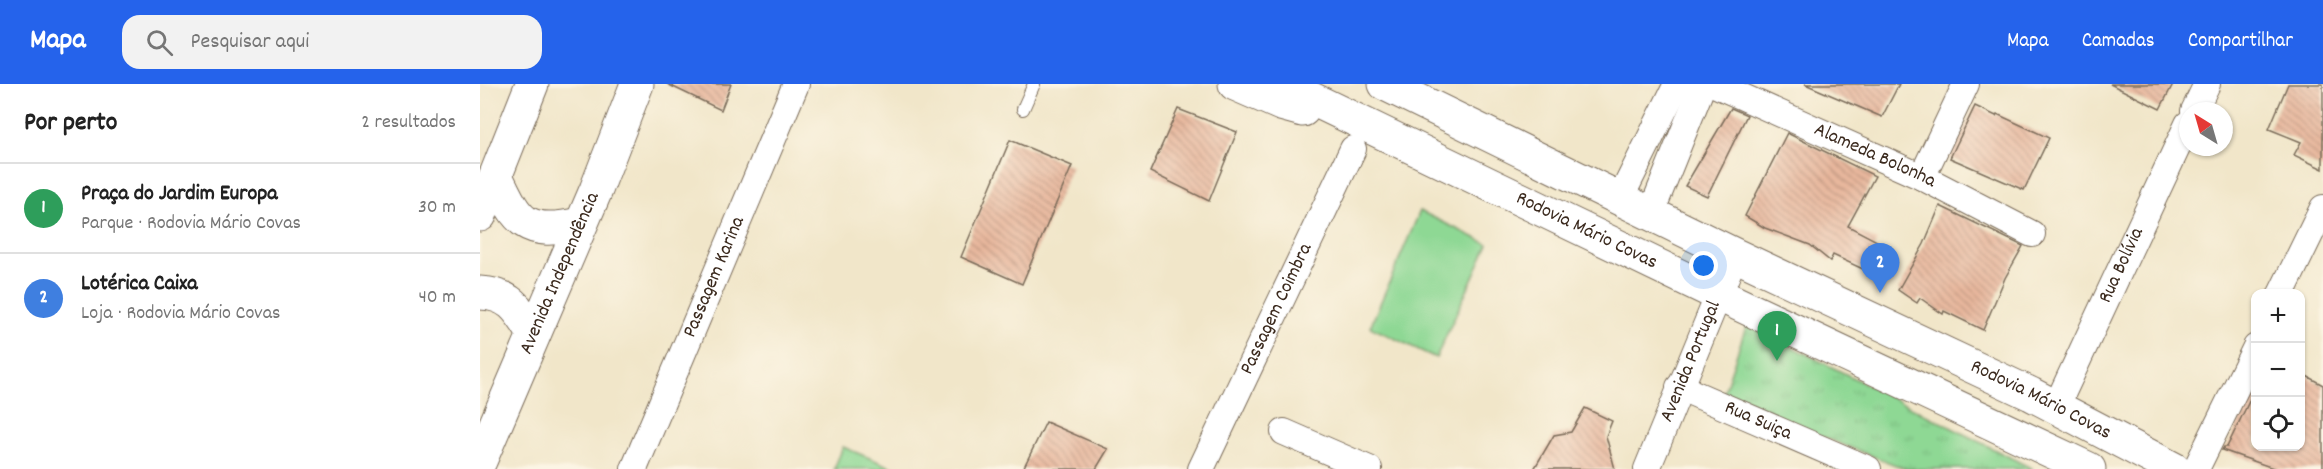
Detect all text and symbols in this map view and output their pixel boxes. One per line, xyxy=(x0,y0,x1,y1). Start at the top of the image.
search box xyxy=(122,15,542,69)
text: Mapa xyxy=(30,22,86,62)
icon: search xyxy=(143,26,176,59)
text: Pesquisar aqui xyxy=(191,27,309,58)
text: Mapa xyxy=(2007,27,2049,57)
text: Camadas xyxy=(2082,27,2155,57)
text: Compartilhar xyxy=(2188,27,2293,57)
north arrow xyxy=(2179,102,2233,156)
text: Por perto xyxy=(24,105,117,142)
text: 2 resultados xyxy=(361,109,456,137)
street label: Alameda Bolonha xyxy=(1809,116,1941,196)
text: Praça do Jardim Europa xyxy=(81,179,278,210)
street label: Rodovia Mário Covas xyxy=(1511,185,1662,277)
street label: Avenida Independência xyxy=(513,188,608,359)
text: 1 xyxy=(41,194,46,222)
text: 30 m xyxy=(418,194,456,222)
text: Parque · Rodovia Mário Covas xyxy=(81,210,301,238)
street label: Passagem Karina xyxy=(677,212,753,342)
street label: Rua Bolívia xyxy=(2092,223,2152,308)
street label: Passagem Coimbra xyxy=(1234,238,1320,379)
pin: 2 xyxy=(1860,244,1900,293)
your location xyxy=(1689,251,1718,280)
text: Lotérica Caixa xyxy=(81,269,197,300)
text: 2 xyxy=(39,284,48,312)
text: 40 m xyxy=(418,284,456,312)
map controls xyxy=(2251,289,2305,451)
button: + xyxy=(2251,289,2305,343)
street label: Avenida Portugal xyxy=(1654,297,1729,427)
text: Loja · Rodovia Mário Covas xyxy=(81,300,281,328)
pin: 1 xyxy=(1758,312,1796,361)
button: − xyxy=(2251,343,2305,397)
street label: Rodovia Mário Covas xyxy=(1966,353,2116,448)
street label: Rua Suiça xyxy=(1720,394,1797,448)
button: locate xyxy=(2251,397,2305,451)

